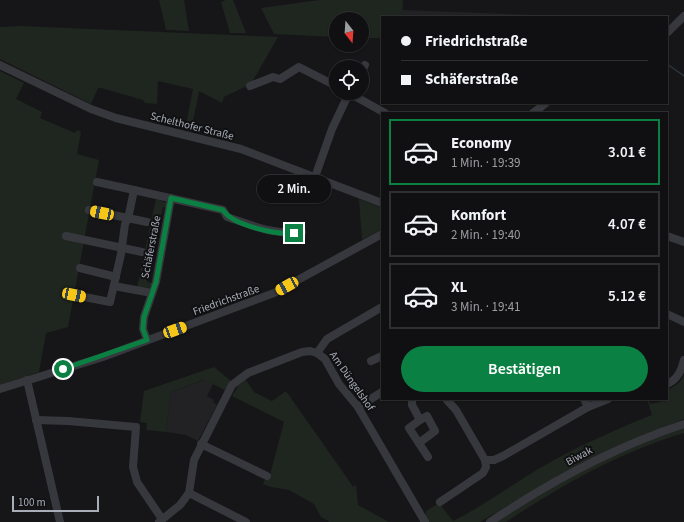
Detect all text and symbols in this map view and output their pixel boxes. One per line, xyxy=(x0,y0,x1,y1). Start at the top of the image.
north arrow xyxy=(329,12,369,52)
map controls xyxy=(329,12,369,100)
text: Friedrichstraße xyxy=(425,31,528,52)
button: locate xyxy=(329,60,369,100)
text: Schäferstraße xyxy=(425,69,518,90)
street label: Schelthofer Straße xyxy=(149,108,236,144)
text: Economy xyxy=(451,133,512,154)
icon: car xyxy=(403,134,439,170)
text: 3.01 € xyxy=(608,142,646,163)
text: 1 Min. · 19:39 xyxy=(451,154,521,172)
callout: 2 Min. xyxy=(257,175,331,203)
text: 2 Min. xyxy=(277,180,311,198)
car xyxy=(89,205,115,221)
text: Komfort xyxy=(451,205,506,226)
icon: car xyxy=(403,206,439,242)
street label: Schäferstraße xyxy=(138,214,165,280)
text: 4.07 € xyxy=(608,214,646,235)
route end xyxy=(285,224,303,242)
text: 2 Min. · 19:40 xyxy=(451,226,521,244)
car xyxy=(274,275,300,297)
text: XL xyxy=(451,277,467,298)
icon: car xyxy=(403,278,439,314)
street label: Friedrichstraße xyxy=(191,281,262,319)
text: 5.12 € xyxy=(608,286,646,307)
car xyxy=(61,287,87,303)
text: 3 Min. · 19:41 xyxy=(451,298,521,316)
car xyxy=(162,320,188,340)
button: Bestätigen xyxy=(401,346,648,392)
street label: Am Düngelshof xyxy=(326,348,379,414)
route start xyxy=(54,360,72,378)
street label: Biwak xyxy=(563,443,595,469)
scale bar xyxy=(12,494,99,513)
text: 100 m xyxy=(18,495,46,510)

